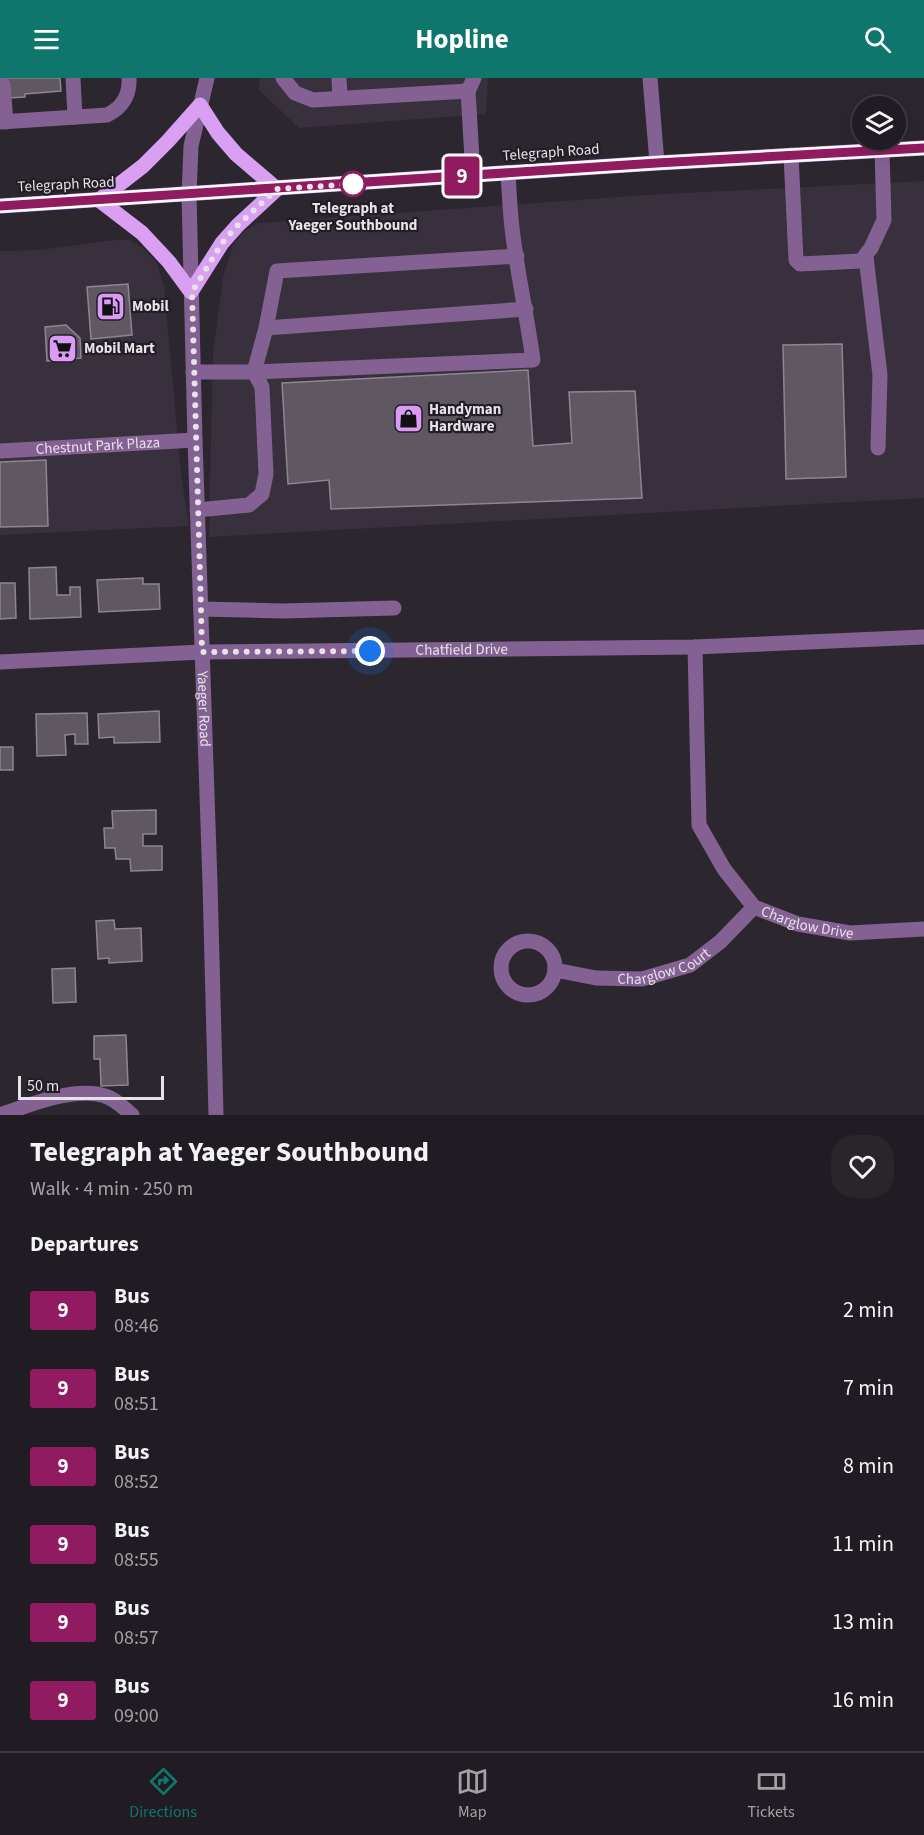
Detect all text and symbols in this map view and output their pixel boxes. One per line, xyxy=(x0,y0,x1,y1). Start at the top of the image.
text: Hopline xyxy=(415,20,509,59)
icon: menu xyxy=(30,23,63,56)
icon: search xyxy=(861,23,894,56)
map controls xyxy=(852,96,906,150)
button: layers xyxy=(852,96,906,150)
street label: Telegraph Road xyxy=(502,139,600,166)
line badge: 9 xyxy=(442,156,482,196)
text: 9 xyxy=(456,161,468,191)
street label: Telegraph Road xyxy=(17,171,115,198)
marker: Telegraph at Yaeger Southbound xyxy=(340,171,366,197)
place label: Telegraph at Yaeger Southbound xyxy=(288,198,417,236)
fuel station icon: Mobil xyxy=(95,290,127,322)
place label: Mobil xyxy=(132,296,169,317)
supermarket icon: Mobil Mart xyxy=(47,332,79,364)
place label: Mobil Mart xyxy=(84,338,155,359)
place label: Handyman Hardware xyxy=(429,399,501,437)
shop icon: Handyman Hardware xyxy=(392,402,424,434)
street label: Chestnut Park Plaza xyxy=(35,432,161,460)
your location xyxy=(355,636,385,666)
street label: Chatfield Drive xyxy=(415,639,508,661)
street label: Yaeger Road xyxy=(192,669,215,747)
street label: Charglow Drive xyxy=(758,901,855,944)
street label: Charglow Court xyxy=(617,943,715,990)
scale bar xyxy=(18,1073,164,1100)
text: 50 m xyxy=(27,1075,59,1097)
text: Telegraph at Yaeger Southbound xyxy=(30,1132,429,1172)
button: heart xyxy=(831,1135,894,1198)
text: Walk · 4 min · 250 m xyxy=(30,1175,193,1203)
text: Departures xyxy=(30,1228,139,1260)
text: Bus xyxy=(114,1280,150,1312)
text: 2 min xyxy=(843,1294,894,1326)
text: 9 xyxy=(57,1295,69,1325)
text: 08:46 xyxy=(114,1312,159,1340)
text: Bus xyxy=(114,1358,150,1390)
text: 7 min xyxy=(843,1372,894,1404)
text: 9 xyxy=(57,1373,69,1403)
text: 08:51 xyxy=(114,1390,159,1418)
text: Bus xyxy=(114,1436,150,1468)
text: 8 min xyxy=(843,1450,894,1482)
text: 9 xyxy=(57,1451,69,1481)
text: 08:52 xyxy=(114,1468,159,1496)
text: Bus xyxy=(114,1514,150,1546)
text: 11 min xyxy=(832,1528,894,1560)
text: 9 xyxy=(57,1529,69,1559)
text: 08:55 xyxy=(114,1546,159,1574)
text: Bus xyxy=(114,1592,150,1624)
text: 13 min xyxy=(832,1606,894,1638)
text: 9 xyxy=(57,1607,69,1637)
text: 08:57 xyxy=(114,1624,159,1652)
text: Bus xyxy=(114,1670,150,1702)
text: 16 min xyxy=(832,1684,894,1716)
text: 9 xyxy=(57,1685,69,1715)
text: 09:00 xyxy=(114,1702,159,1730)
tab: Directions xyxy=(129,1765,197,1823)
tab: Map xyxy=(456,1765,489,1823)
tab: Tickets xyxy=(747,1765,795,1823)

